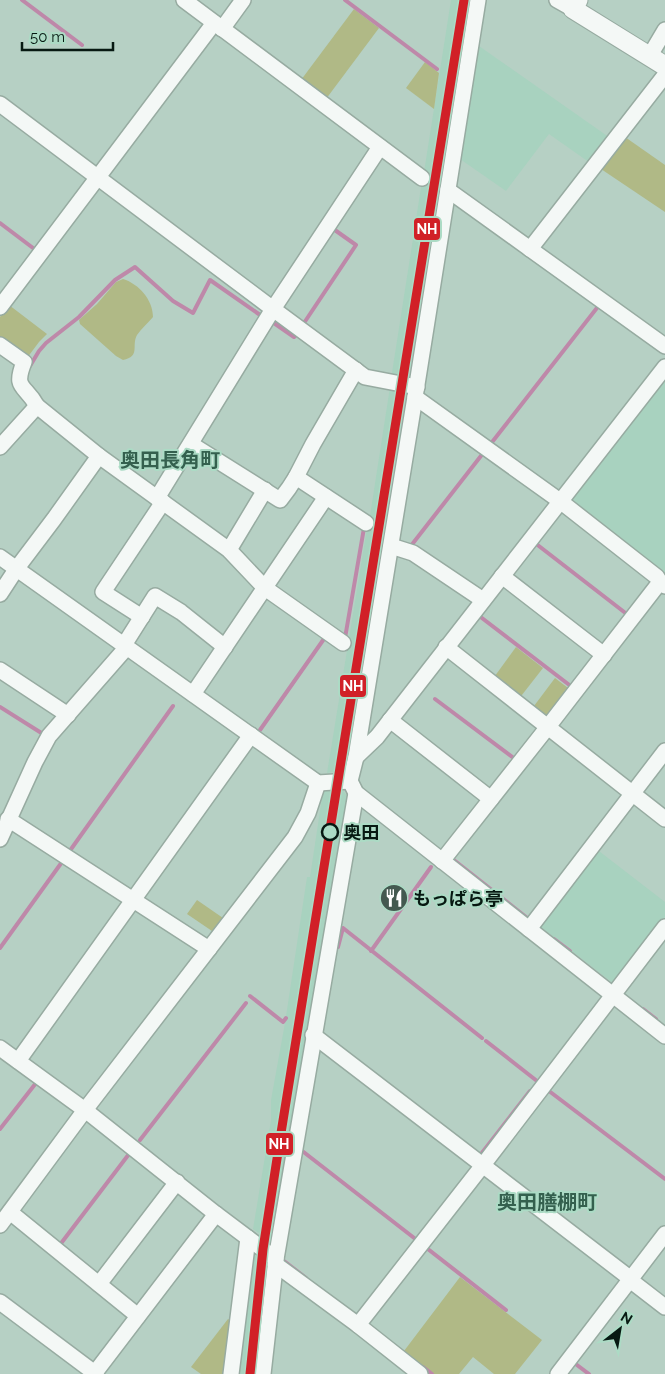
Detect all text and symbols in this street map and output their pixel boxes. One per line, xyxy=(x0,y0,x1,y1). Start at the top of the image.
scale bar xyxy=(22,20,114,52)
text: 50 m xyxy=(30,28,65,46)
line badge: NH xyxy=(413,217,441,241)
text: NH xyxy=(416,221,438,237)
district label: 奥田長角町 xyxy=(120,448,220,472)
line badge: NH xyxy=(339,674,367,698)
text: NH xyxy=(342,678,364,694)
place label: 奥田 xyxy=(343,822,379,843)
marker: 奥田 xyxy=(321,823,339,841)
restaurant icon: もっぱら亭 xyxy=(379,883,409,913)
place label: もっぱら亭 xyxy=(413,888,503,909)
line badge: NH xyxy=(265,1132,294,1156)
text: NH xyxy=(268,1136,290,1152)
district label: 奥田膳棚町 xyxy=(497,1190,597,1214)
north arrow xyxy=(595,1304,645,1354)
text: N xyxy=(618,1308,635,1327)

